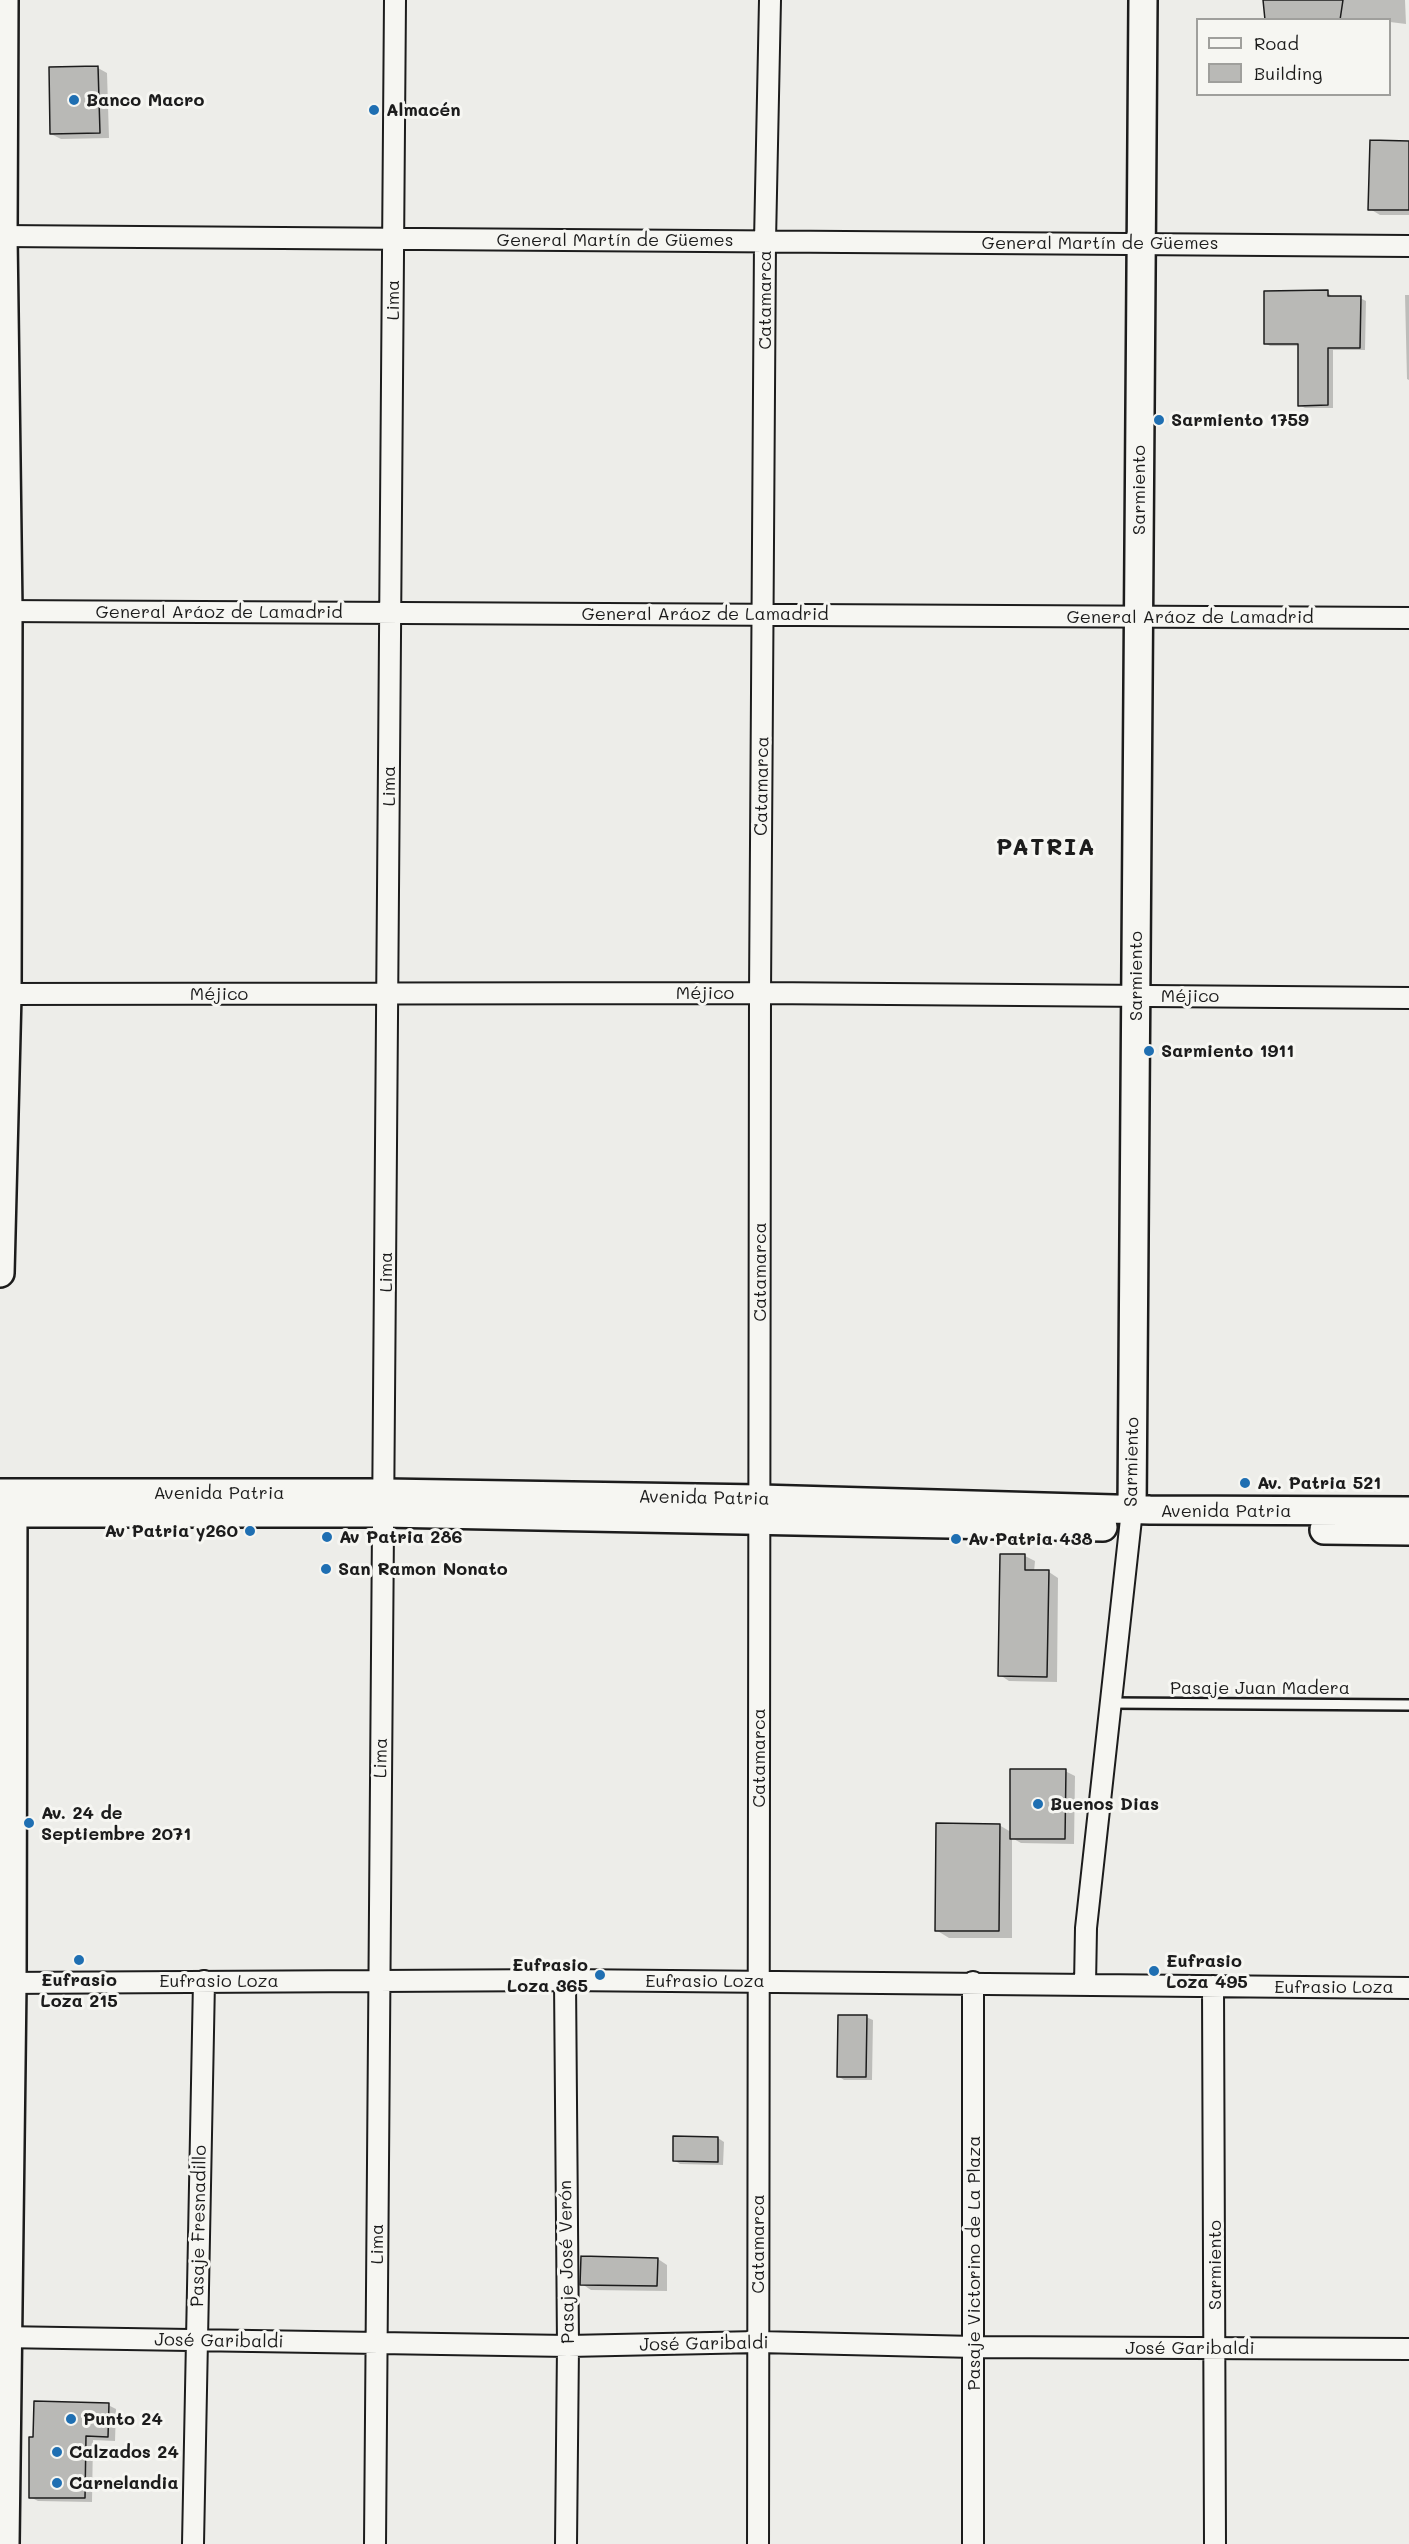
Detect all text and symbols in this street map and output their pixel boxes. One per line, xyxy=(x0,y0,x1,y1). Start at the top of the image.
legend xyxy=(1196,18,1391,96)
text: Road xyxy=(1254,31,1299,55)
text: Building xyxy=(1254,61,1322,85)
place label: Banco Macro xyxy=(86,89,204,111)
marker: Banco Macro xyxy=(67,93,81,107)
place label: Almacén xyxy=(386,99,461,121)
marker: Almacén xyxy=(367,103,381,117)
street label: General Martín de Güemes xyxy=(497,229,733,251)
street label: General Martín de Güemes xyxy=(982,232,1218,254)
street label: Catamarca xyxy=(754,250,776,350)
street label: Lima xyxy=(382,280,404,320)
place label: Sarmiento 1759 xyxy=(1171,409,1309,431)
marker: Sarmiento 1759 xyxy=(1152,413,1166,427)
street label: Sarmiento xyxy=(1128,445,1150,535)
street label: General Aráoz de Lamadrid xyxy=(95,601,343,623)
street label: General Aráoz de Lamadrid xyxy=(581,603,829,625)
street label: General Aráoz de Lamadrid xyxy=(1066,606,1314,628)
street label: Catamarca xyxy=(750,736,774,836)
street label: Lima xyxy=(378,766,400,806)
district label: PATRIA xyxy=(996,834,1096,862)
street label: Sarmiento xyxy=(1125,931,1147,1021)
street label: Méjico xyxy=(676,982,734,1004)
street label: Méjico xyxy=(190,983,248,1005)
street label: Méjico xyxy=(1161,985,1219,1007)
place label: Sarmiento 1911 xyxy=(1161,1040,1294,1062)
marker: Sarmiento 1911 xyxy=(1142,1044,1156,1058)
street label: Catamarca xyxy=(749,1222,771,1322)
street label: Lima xyxy=(375,1252,397,1292)
street label: Sarmiento xyxy=(1120,1417,1144,1507)
place label: Av. Patria 521 xyxy=(1257,1472,1381,1494)
marker: Av. Patria 521 xyxy=(1238,1476,1252,1490)
street label: Avenida Patria xyxy=(153,1482,285,1504)
street label: Avenida Patria xyxy=(638,1486,770,1510)
street label: Avenida Patria xyxy=(1160,1500,1292,1522)
place label: Av Patria y260 xyxy=(104,1520,238,1542)
marker: Av Patria y260 xyxy=(243,1524,257,1538)
place label: Av Patria 286 xyxy=(339,1526,462,1548)
place label: Av Patria 438 xyxy=(968,1528,1093,1550)
marker: Av Patria 286 xyxy=(320,1530,334,1544)
marker: Av Patria 438 xyxy=(949,1532,963,1546)
place label: San Ramon Nonato xyxy=(338,1558,508,1580)
marker: San Ramon Nonato xyxy=(319,1562,333,1576)
street label: Pasaje Juan Madera xyxy=(1170,1677,1350,1699)
street label: Catamarca xyxy=(748,1708,770,1808)
street label: Lima xyxy=(370,1738,392,1778)
place label: Buenos Dias xyxy=(1050,1793,1159,1815)
marker: Buenos Dias xyxy=(1031,1797,1045,1811)
place label: Av. 24 de Septiembre 2071 xyxy=(41,1802,191,1844)
marker: Av. 24 de Septiembre 2071 xyxy=(22,1816,36,1830)
place label: Eufrasio Loza 495 xyxy=(1166,1950,1248,1992)
marker: Eufrasio Loza 215 xyxy=(72,1953,86,1967)
place label: Eufrasio Loza 365 xyxy=(507,1954,588,1996)
marker: Eufrasio Loza 495 xyxy=(1147,1964,1161,1978)
marker: Eufrasio Loza 365 xyxy=(593,1968,607,1982)
place label: Eufrasio Loza 215 xyxy=(40,1969,118,2012)
street label: Eufrasio Loza xyxy=(159,1970,279,1992)
street label: Eufrasio Loza xyxy=(645,1970,765,1992)
street label: Eufrasio Loza xyxy=(1274,1976,1394,1998)
street label: Pasaje Victorino de La Plaza xyxy=(963,2135,985,2391)
street label: Pasaje Fresnadillo xyxy=(187,2145,211,2307)
street label: Pasaje José Verón xyxy=(555,2180,579,2344)
street label: Catamarca xyxy=(747,2194,769,2294)
street label: Sarmiento xyxy=(1204,2220,1226,2310)
street label: Lima xyxy=(366,2224,388,2264)
street label: José Garibaldi xyxy=(154,2329,284,2353)
street label: José Garibaldi xyxy=(639,2332,769,2356)
street label: José Garibaldi xyxy=(1125,2337,1255,2359)
place label: Punto 24 xyxy=(83,2408,163,2430)
marker: Punto 24 xyxy=(64,2412,78,2426)
place label: Calzados 24 xyxy=(69,2441,179,2463)
marker: Calzados 24 xyxy=(50,2445,64,2459)
place label: Carnelandia xyxy=(69,2472,179,2494)
marker: Carnelandia xyxy=(50,2476,64,2490)

